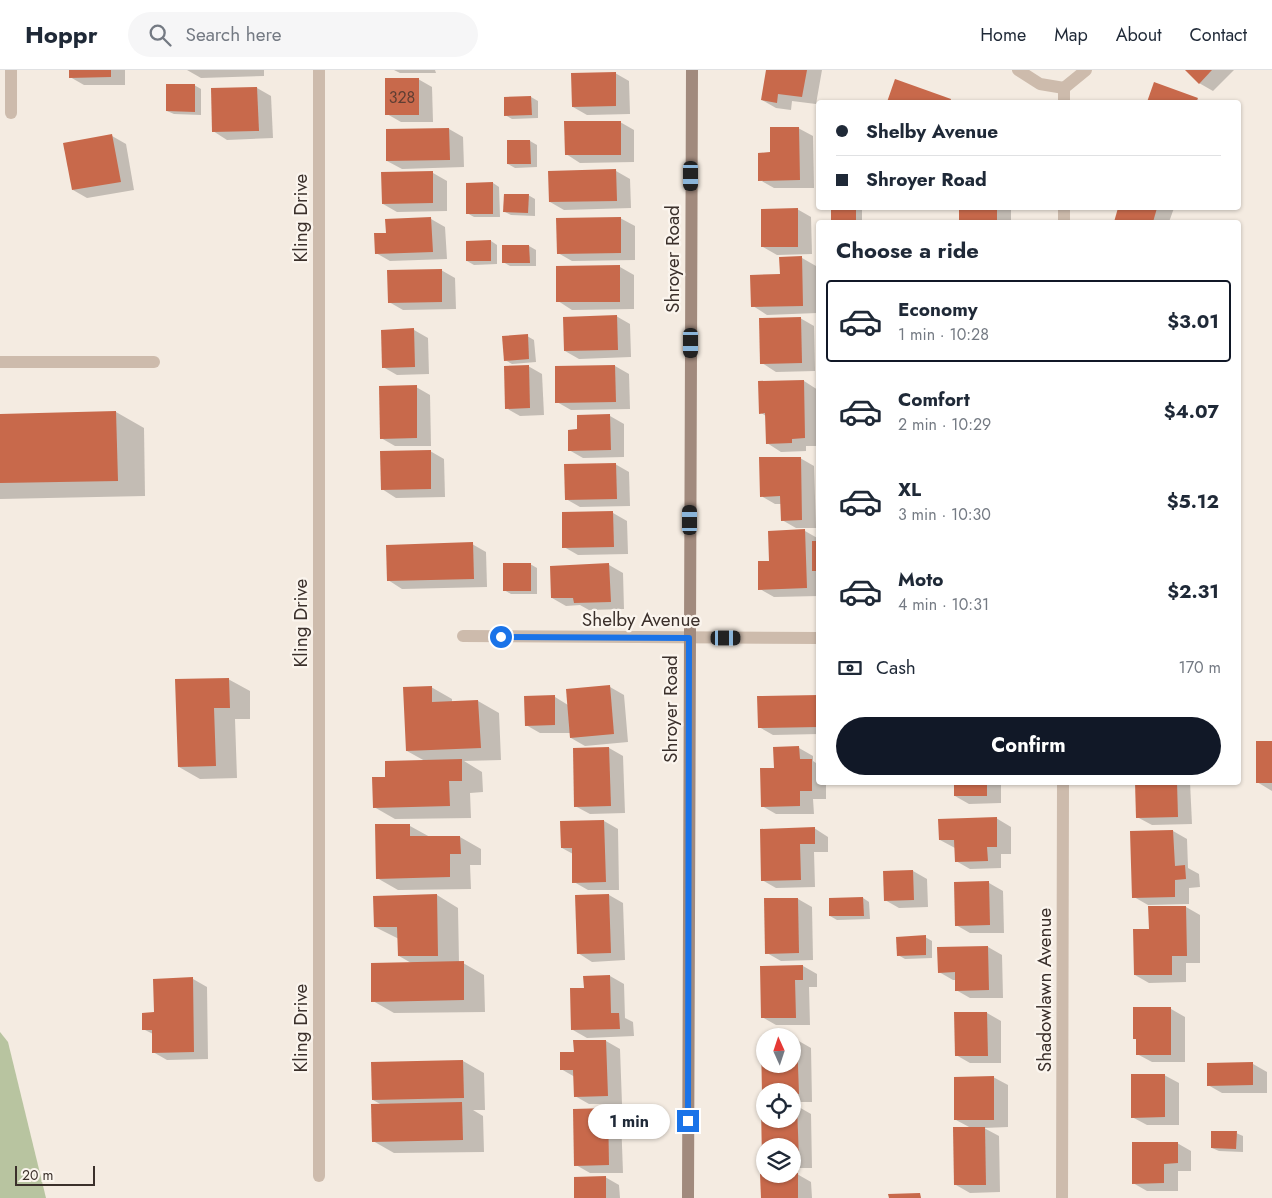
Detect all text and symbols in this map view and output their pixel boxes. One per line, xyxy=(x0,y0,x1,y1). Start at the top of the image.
search box xyxy=(128,12,478,57)
text: Hoppr xyxy=(25,17,98,52)
icon: search xyxy=(146,21,174,49)
text: Search here xyxy=(186,21,282,48)
text: Home xyxy=(980,22,1026,48)
text: Map xyxy=(1054,22,1088,48)
text: About xyxy=(1116,22,1161,48)
text: Contact xyxy=(1189,22,1247,48)
house number: 328 xyxy=(389,86,415,109)
text: Shelby Avenue xyxy=(866,118,998,145)
car xyxy=(683,161,698,191)
text: Shroyer Road xyxy=(866,166,987,193)
street label: Kling Drive xyxy=(287,173,314,262)
street label: Shroyer Road xyxy=(659,205,686,313)
text: Choose a ride xyxy=(836,234,979,266)
text: Economy xyxy=(898,296,978,323)
icon: car xyxy=(838,299,883,344)
text: $3.01 xyxy=(1167,308,1219,335)
text: 1 min · 10:28 xyxy=(898,323,989,346)
car xyxy=(683,328,698,358)
text: Comfort xyxy=(898,386,970,413)
icon: car xyxy=(838,389,883,434)
text: $4.07 xyxy=(1164,398,1219,425)
text: 2 min · 10:29 xyxy=(898,413,991,436)
text: XL xyxy=(898,476,921,503)
icon: car xyxy=(838,479,883,524)
text: $5.12 xyxy=(1167,488,1219,515)
text: 3 min · 10:30 xyxy=(898,503,991,526)
car xyxy=(682,505,697,535)
text: Moto xyxy=(898,566,943,593)
icon: car xyxy=(838,569,883,614)
street label: Kling Drive xyxy=(287,578,314,667)
text: $2.31 xyxy=(1167,578,1219,605)
text: 4 min · 10:31 xyxy=(898,593,989,616)
street label: Shelby Avenue xyxy=(582,606,700,633)
route start xyxy=(490,626,512,648)
car xyxy=(711,631,741,646)
icon: cash xyxy=(836,654,864,682)
text: Cash xyxy=(876,654,916,681)
street label: Shroyer Road xyxy=(657,655,684,763)
text: 170 m xyxy=(1179,656,1221,679)
button: Confirm xyxy=(836,717,1221,775)
street label: Shadowlawn Avenue xyxy=(1031,908,1058,1072)
street label: Kling Drive xyxy=(287,983,314,1072)
north arrow xyxy=(756,1028,801,1072)
map controls xyxy=(756,1028,801,1183)
button: locate xyxy=(756,1083,801,1128)
callout: 1 min xyxy=(588,1104,670,1138)
text: 1 min xyxy=(609,1110,649,1133)
route end xyxy=(677,1110,699,1132)
button: layers xyxy=(756,1138,801,1183)
scale bar xyxy=(15,1163,95,1186)
text: 20 m xyxy=(22,1165,54,1185)

